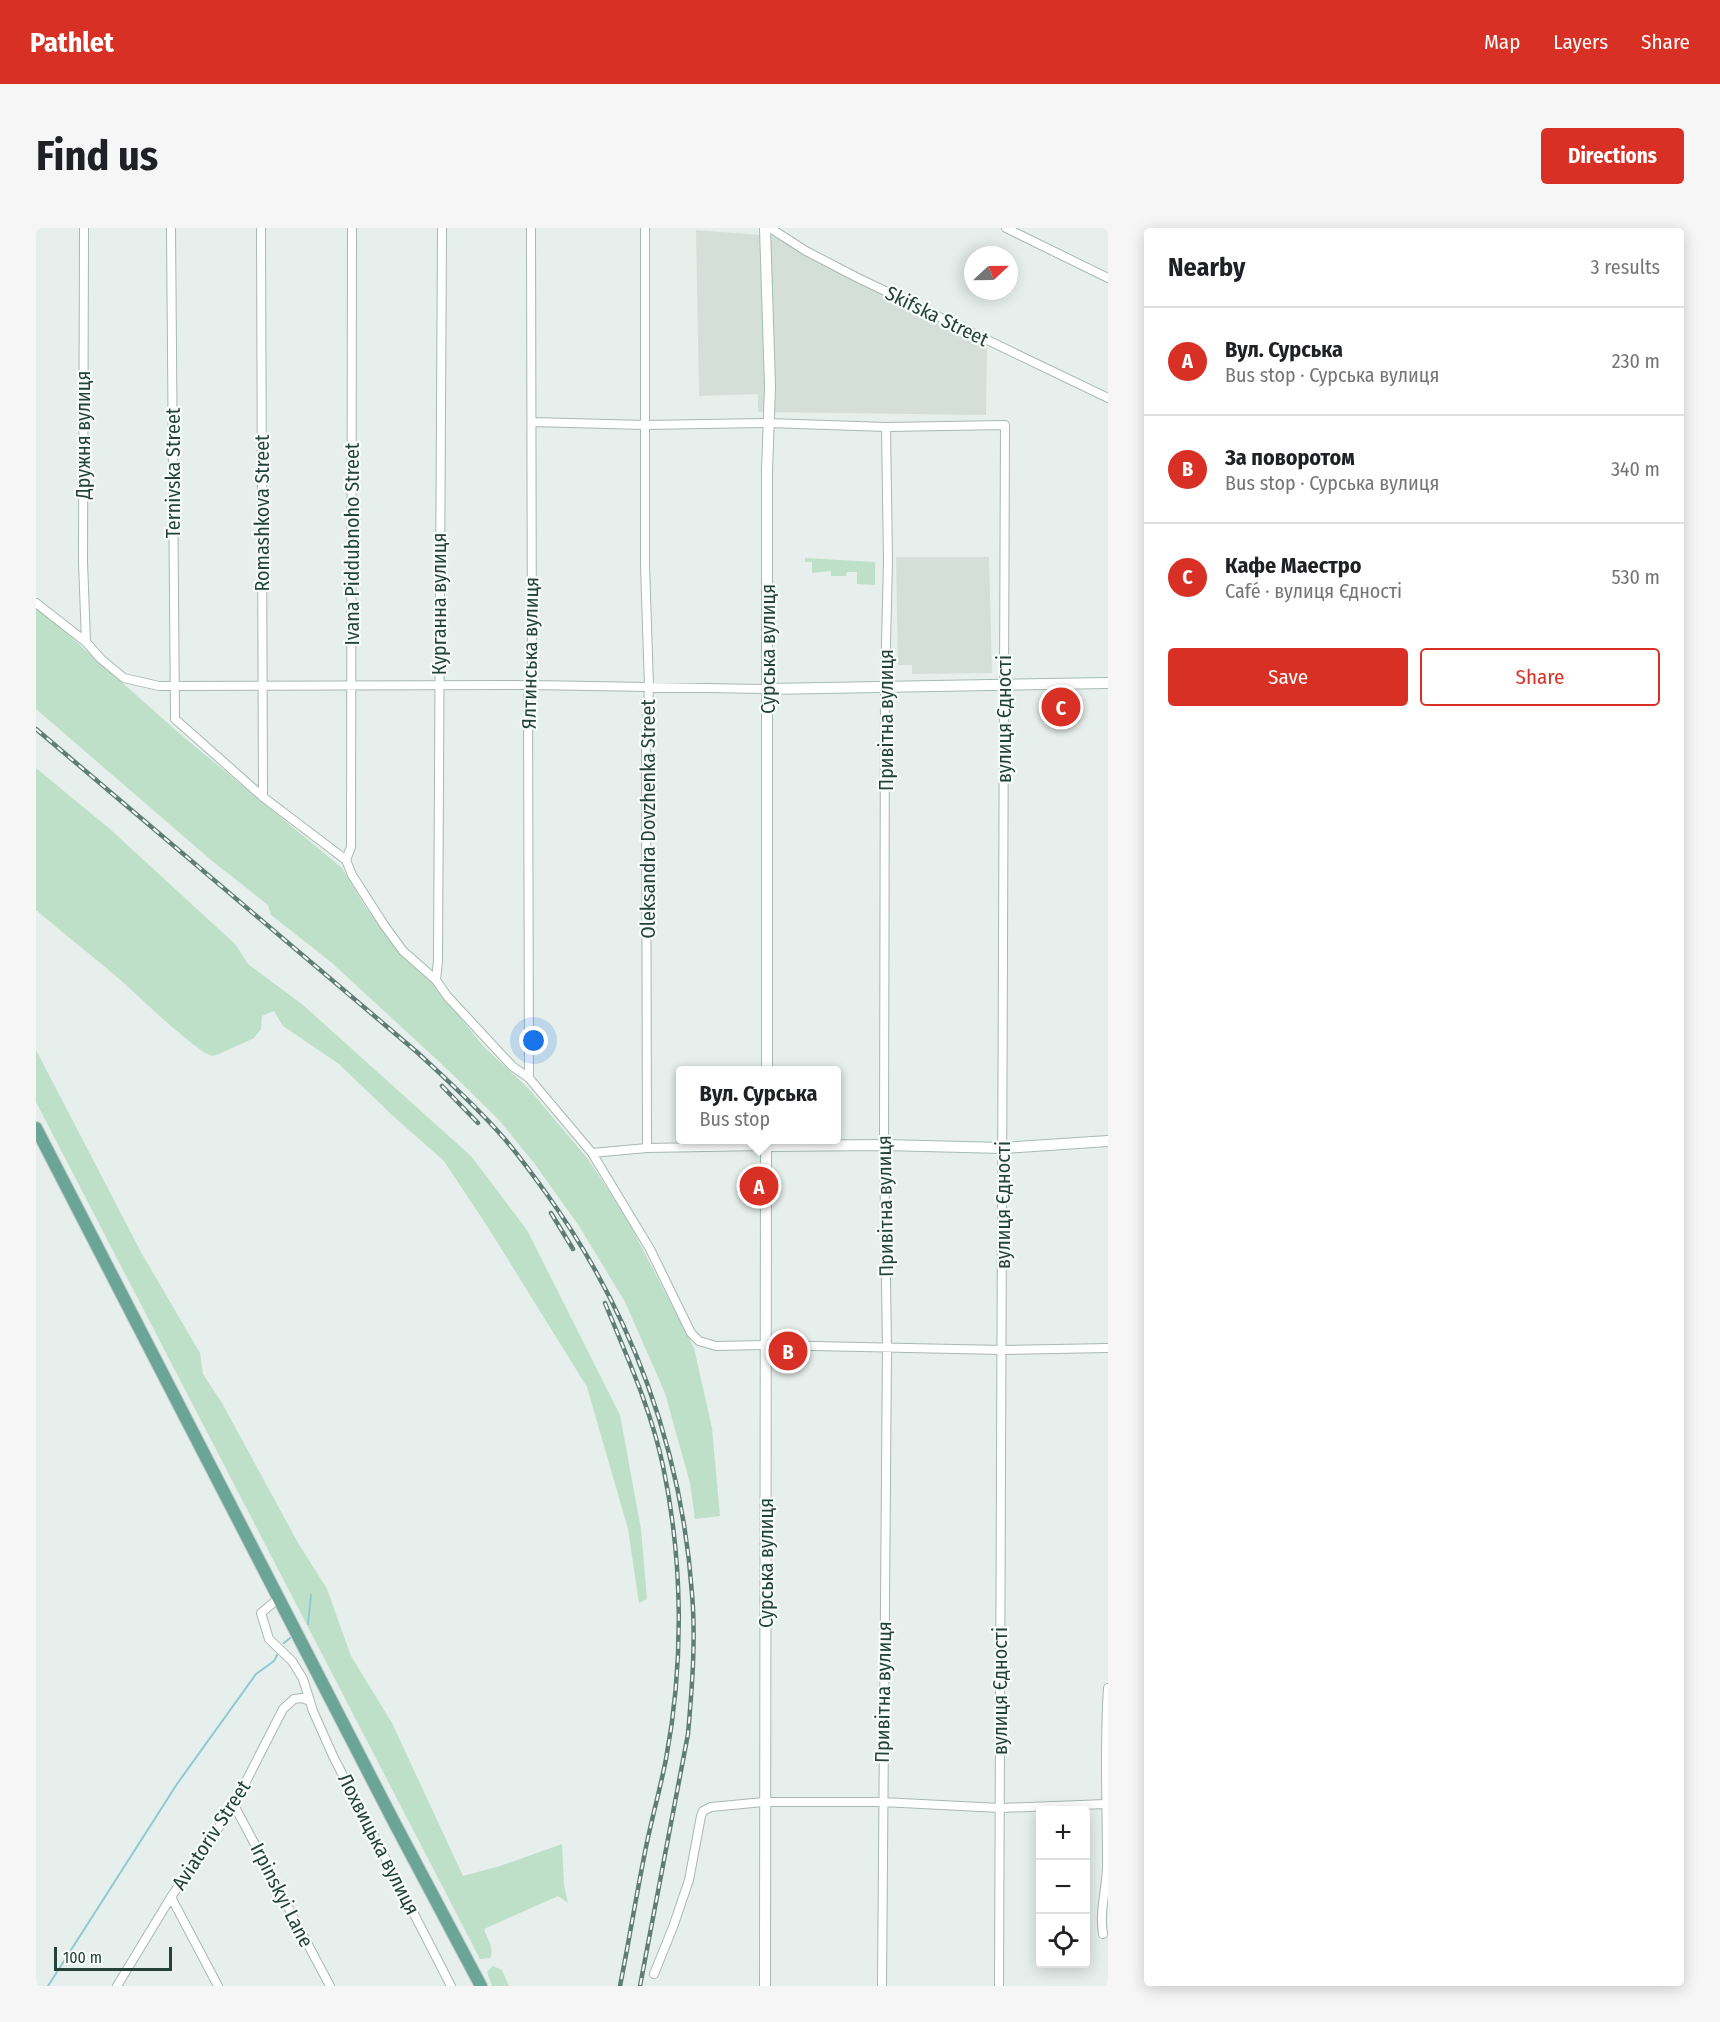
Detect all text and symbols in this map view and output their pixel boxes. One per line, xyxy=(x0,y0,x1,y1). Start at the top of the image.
text: Pathlet xyxy=(30,26,114,59)
text: Map xyxy=(1484,29,1520,55)
text: Layers xyxy=(1553,29,1608,55)
text: Share xyxy=(1641,29,1690,55)
button: Directions xyxy=(1541,128,1684,184)
text: Find us xyxy=(36,131,158,181)
north arrow xyxy=(964,246,1018,300)
text: Nearby xyxy=(1168,252,1245,283)
text: 3 results xyxy=(1591,255,1660,279)
street label: Skifska Street xyxy=(882,281,993,351)
text: Вул. Сурська xyxy=(1225,336,1343,363)
text: A xyxy=(1182,349,1193,373)
text: 230 m xyxy=(1612,349,1660,373)
text: Bus stop · Сурська вулиця xyxy=(1225,363,1439,387)
street label: Дружня вулиця xyxy=(71,371,95,500)
street label: Ternivska Street xyxy=(161,407,185,538)
street label: Romashkova Street xyxy=(250,434,274,592)
street label: Ivana Piddubnoho Street xyxy=(340,442,364,645)
text: За поворотом xyxy=(1225,444,1355,471)
text: B xyxy=(1182,457,1193,481)
text: 340 m xyxy=(1611,457,1660,481)
text: Bus stop · Сурська вулиця xyxy=(1225,471,1439,495)
street label: Курганна вулиця xyxy=(427,533,451,675)
text: Кафе Маестро xyxy=(1225,552,1362,579)
text: C xyxy=(1182,565,1193,589)
text: 530 m xyxy=(1611,565,1660,589)
street label: Ялтинська вулиця xyxy=(517,577,543,729)
text: Café · вулиця Єдності xyxy=(1225,579,1402,603)
street label: Сурська вулиця xyxy=(756,584,780,714)
button: Save xyxy=(1168,648,1408,706)
button: Share xyxy=(1420,648,1660,706)
street label: Привітна вулиця xyxy=(874,649,898,791)
street label: вулиця Єдності xyxy=(992,655,1016,783)
pin: C xyxy=(1042,684,1080,730)
street label: Oleksandra Dovzhenka Street xyxy=(636,699,660,939)
your location xyxy=(519,1026,548,1055)
popup xyxy=(676,1066,841,1144)
text: Вул. Сурська xyxy=(700,1080,817,1107)
text: Bus stop xyxy=(700,1107,770,1131)
street label: Привітна вулиця xyxy=(872,1135,898,1277)
street label: вулиця Єдності xyxy=(991,1141,1015,1269)
pin: A xyxy=(740,1164,778,1208)
pin: B xyxy=(768,1328,807,1374)
street label: Сурська вулиця xyxy=(754,1498,778,1628)
street label: Привітна вулиця xyxy=(870,1621,896,1763)
street label: вулиця Єдності xyxy=(988,1627,1012,1755)
street label: Лохвицька вулиця xyxy=(333,1769,425,1919)
street label: Aviatoriv Street xyxy=(167,1775,256,1894)
map controls xyxy=(1036,1806,1090,1968)
button: + xyxy=(1036,1806,1090,1860)
street label: Irpinskyi Lane xyxy=(245,1839,319,1951)
button: − xyxy=(1036,1860,1090,1914)
button: locate xyxy=(1036,1914,1090,1968)
scale bar xyxy=(54,1944,172,1972)
text: 100 m xyxy=(63,1948,102,1967)

